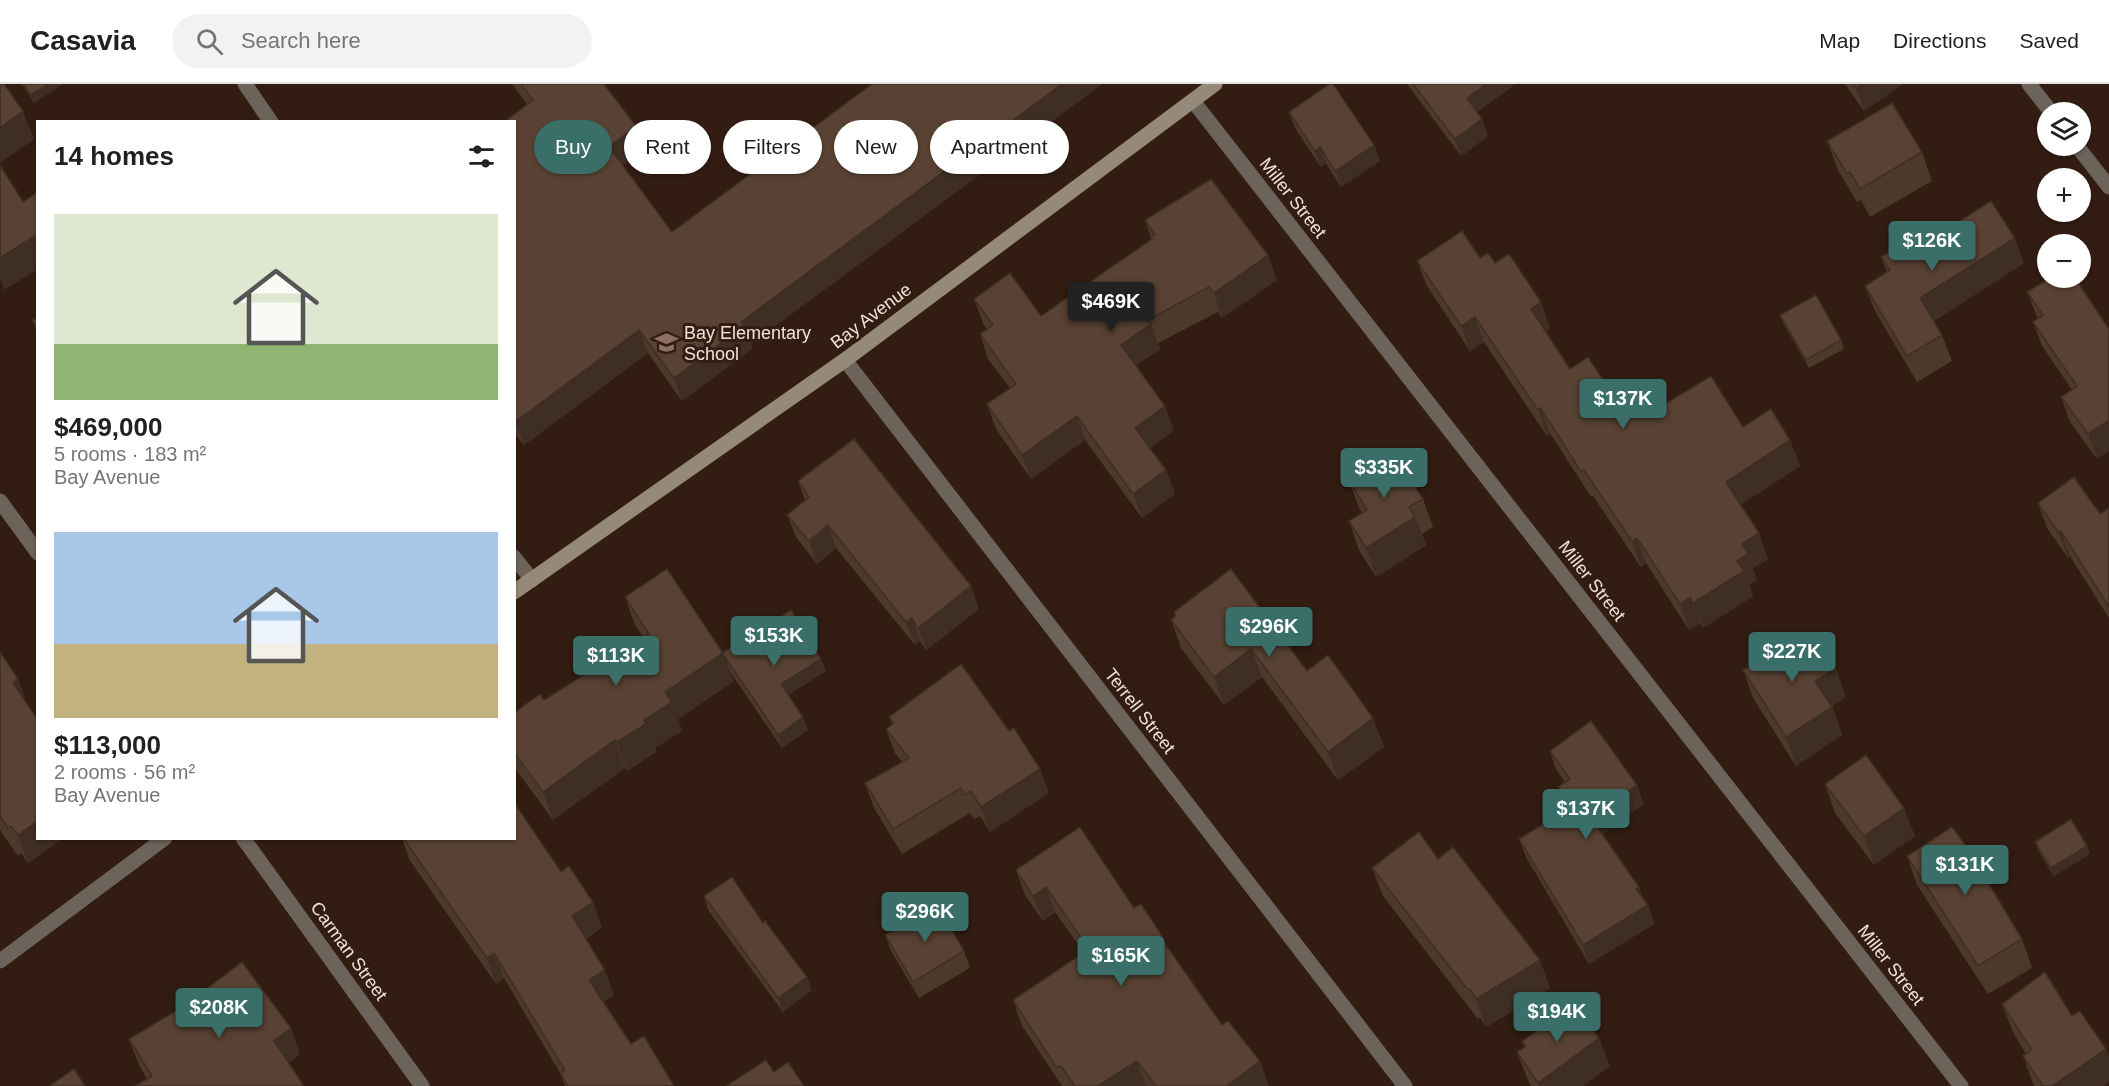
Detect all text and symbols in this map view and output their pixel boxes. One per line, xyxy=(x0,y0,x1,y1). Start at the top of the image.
search box xyxy=(172,14,592,68)
text: Casavia xyxy=(30,25,136,56)
icon: search xyxy=(193,25,226,58)
text: Search here xyxy=(241,28,361,53)
text: Map xyxy=(1819,29,1860,52)
text: Directions xyxy=(1893,29,1986,52)
text: Saved xyxy=(2019,29,2079,52)
map controls xyxy=(2037,102,2091,288)
button: layers xyxy=(2037,102,2091,156)
chip: Buy xyxy=(534,120,612,174)
chip: Rent xyxy=(624,120,711,174)
chip: Filters xyxy=(723,120,822,174)
chip: New xyxy=(834,120,918,174)
chip: Apartment xyxy=(930,120,1069,174)
icon: filters xyxy=(465,140,498,173)
text: 14 homes xyxy=(54,141,174,171)
street label: Miller Street xyxy=(1256,154,1330,242)
button: + xyxy=(2037,168,2091,222)
pin: $126K xyxy=(1890,221,1974,272)
text: $126K xyxy=(1903,229,1961,251)
button: − xyxy=(2037,234,2091,288)
icon: home xyxy=(222,253,330,361)
street label: Bay Avenue xyxy=(827,279,915,353)
pin: $469K xyxy=(1069,282,1153,333)
text: $469K xyxy=(1082,290,1140,312)
place label: Bay Elementary School xyxy=(684,323,811,364)
school or university icon: Bay Elementary School xyxy=(653,330,679,356)
pin: $137K xyxy=(1581,379,1665,430)
text: $137K xyxy=(1594,387,1652,409)
text: $469,000 xyxy=(54,412,162,442)
text: 5 rooms · 183 m² xyxy=(54,443,206,465)
pin: $335K xyxy=(1342,448,1426,499)
text: $335K xyxy=(1355,456,1413,478)
text: Bay Avenue xyxy=(54,466,160,488)
street label: Miller Street xyxy=(1555,537,1629,625)
icon: home xyxy=(222,571,330,679)
pin: $296K xyxy=(1227,607,1311,658)
text: $296K xyxy=(1240,615,1298,637)
pin: $153K xyxy=(732,616,816,667)
text: $153K xyxy=(745,624,803,646)
pin: $227K xyxy=(1750,632,1834,683)
pin: $113K xyxy=(574,636,658,687)
text: $227K xyxy=(1763,640,1821,662)
text: $113K xyxy=(587,644,645,666)
street label: Terrell Street xyxy=(1101,665,1179,757)
text: $113,000 xyxy=(54,730,161,760)
text: 2 rooms · 56 m² xyxy=(54,761,195,783)
text: Bay Avenue xyxy=(54,784,160,806)
pin: $137K xyxy=(1544,789,1628,840)
text: $137K xyxy=(1557,797,1615,819)
pin: $131K xyxy=(1923,845,2007,896)
text: $131K xyxy=(1936,853,1994,875)
pin: $296K xyxy=(883,892,967,943)
street label: Carman Street xyxy=(307,898,391,1004)
text: $296K xyxy=(896,900,954,922)
street label: Miller Street xyxy=(1854,921,1928,1009)
pin: $165K xyxy=(1079,936,1163,987)
text: $165K xyxy=(1092,944,1150,966)
pin: $208K xyxy=(177,988,261,1039)
pin: $194K xyxy=(1515,992,1599,1043)
text: $208K xyxy=(190,996,248,1018)
text: $194K xyxy=(1528,1000,1586,1022)

